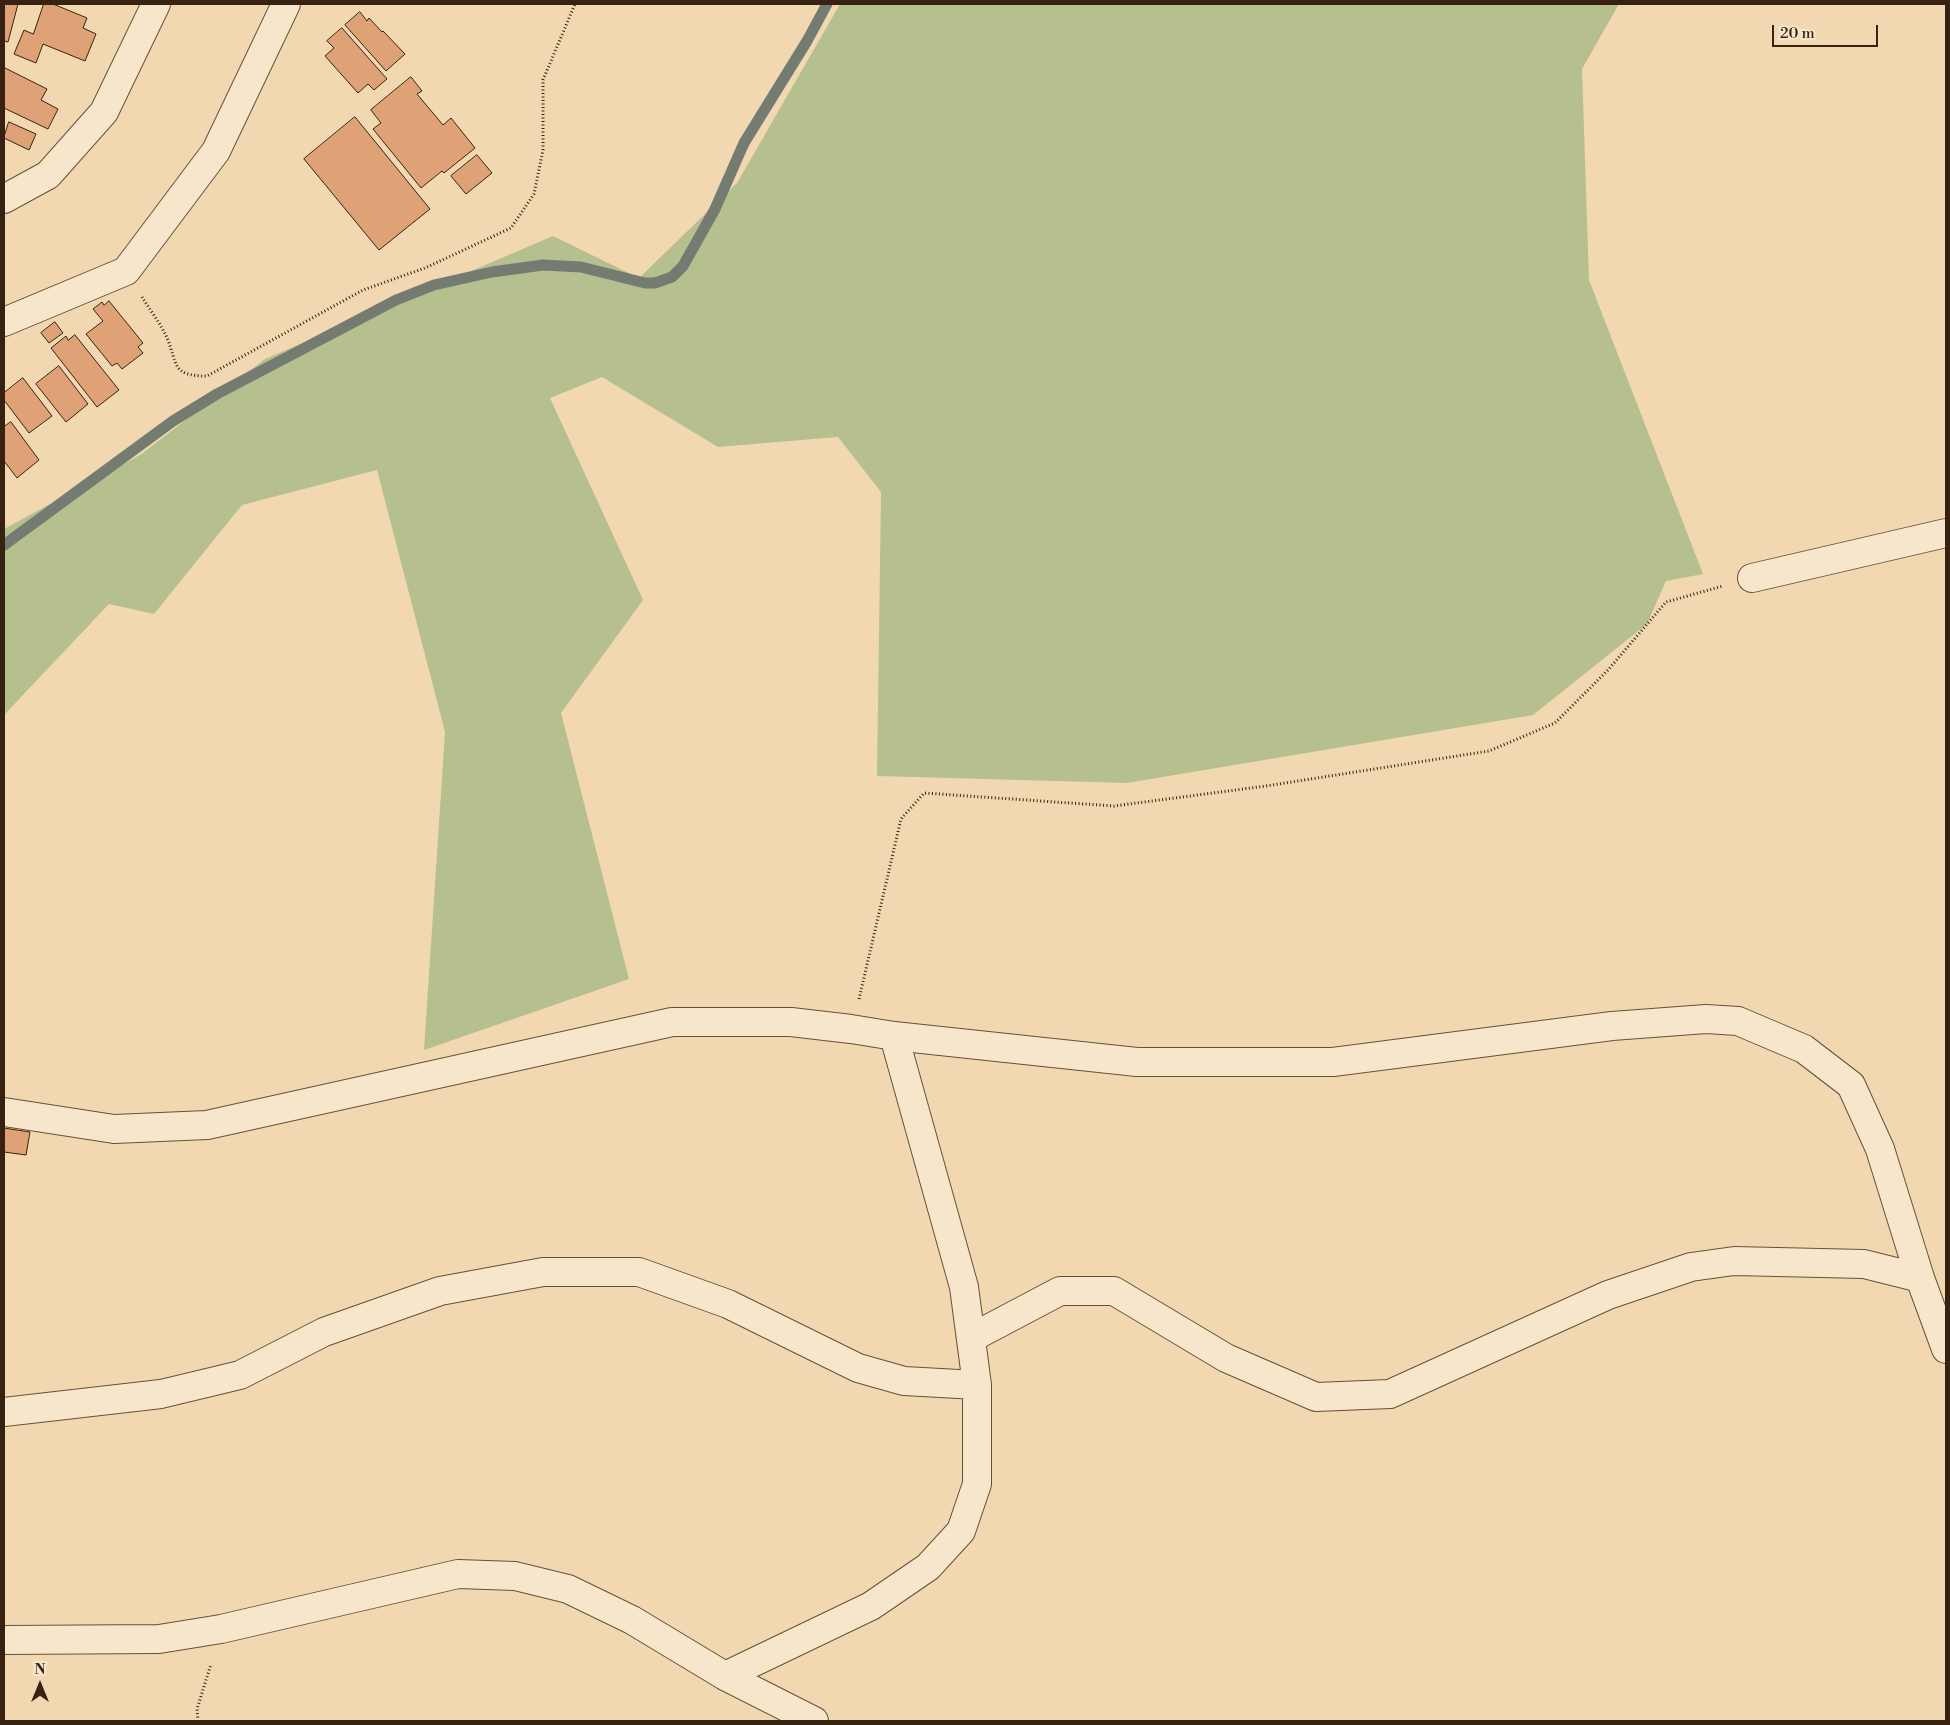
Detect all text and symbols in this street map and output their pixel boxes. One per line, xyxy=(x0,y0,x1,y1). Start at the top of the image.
scale bar xyxy=(1775,15,1881,47)
text: 20 m xyxy=(1780,24,1815,43)
north arrow xyxy=(15,1660,65,1710)
text: N xyxy=(34,1661,46,1679)

